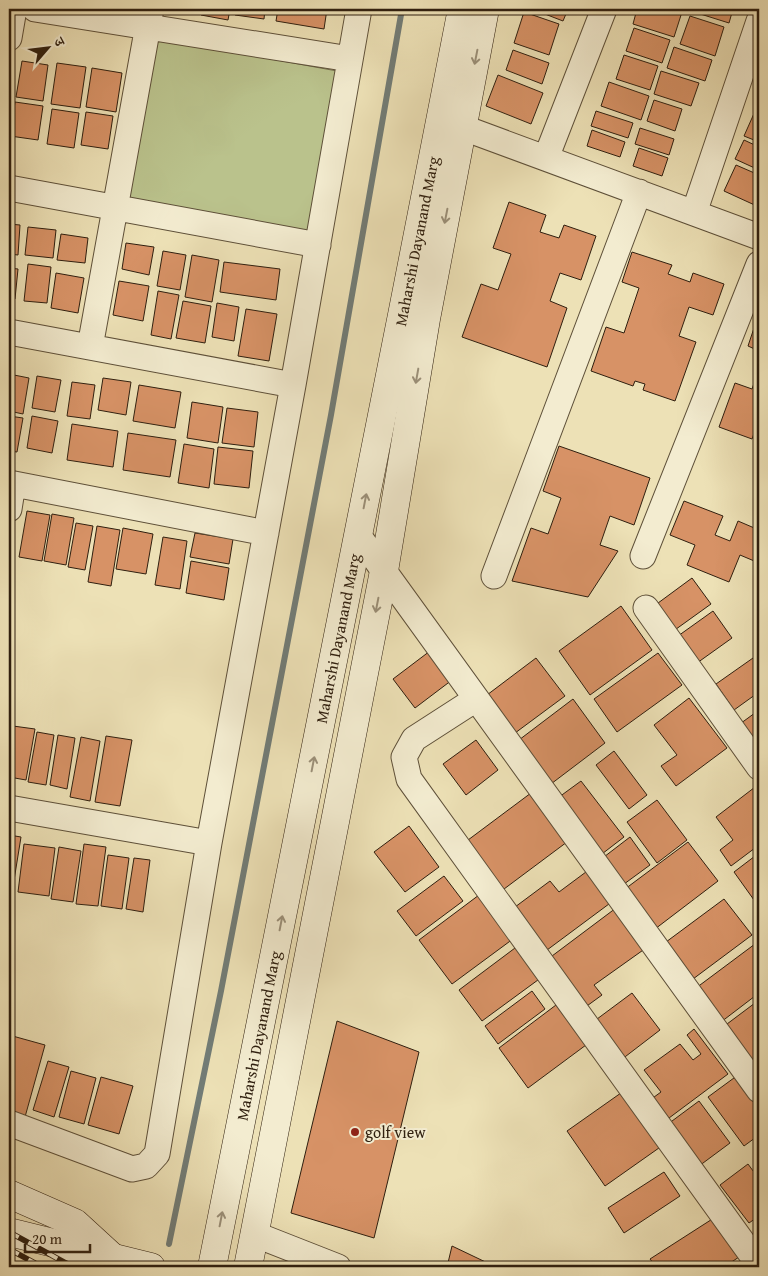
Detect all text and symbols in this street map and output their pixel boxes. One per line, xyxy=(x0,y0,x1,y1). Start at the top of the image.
north arrow xyxy=(22,22,72,72)
text: उ xyxy=(49,33,70,51)
one-way arrow xyxy=(470,48,480,64)
street label: Maharshi Dayanand Marg xyxy=(388,154,445,328)
one-way arrow xyxy=(440,208,450,224)
one-way arrow xyxy=(411,368,421,384)
one-way arrow xyxy=(361,494,370,510)
street label: Maharshi Dayanand Marg xyxy=(309,551,366,725)
one-way arrow xyxy=(372,597,382,613)
one-way arrow xyxy=(308,756,318,772)
one-way arrow xyxy=(276,915,286,931)
street label: Maharshi Dayanand Marg xyxy=(230,949,287,1123)
place label: golf view xyxy=(365,1120,426,1144)
marker: golf view xyxy=(349,1126,361,1138)
one-way arrow xyxy=(217,1212,227,1228)
scale bar xyxy=(25,1221,90,1253)
text: 20 m xyxy=(32,1228,63,1249)

